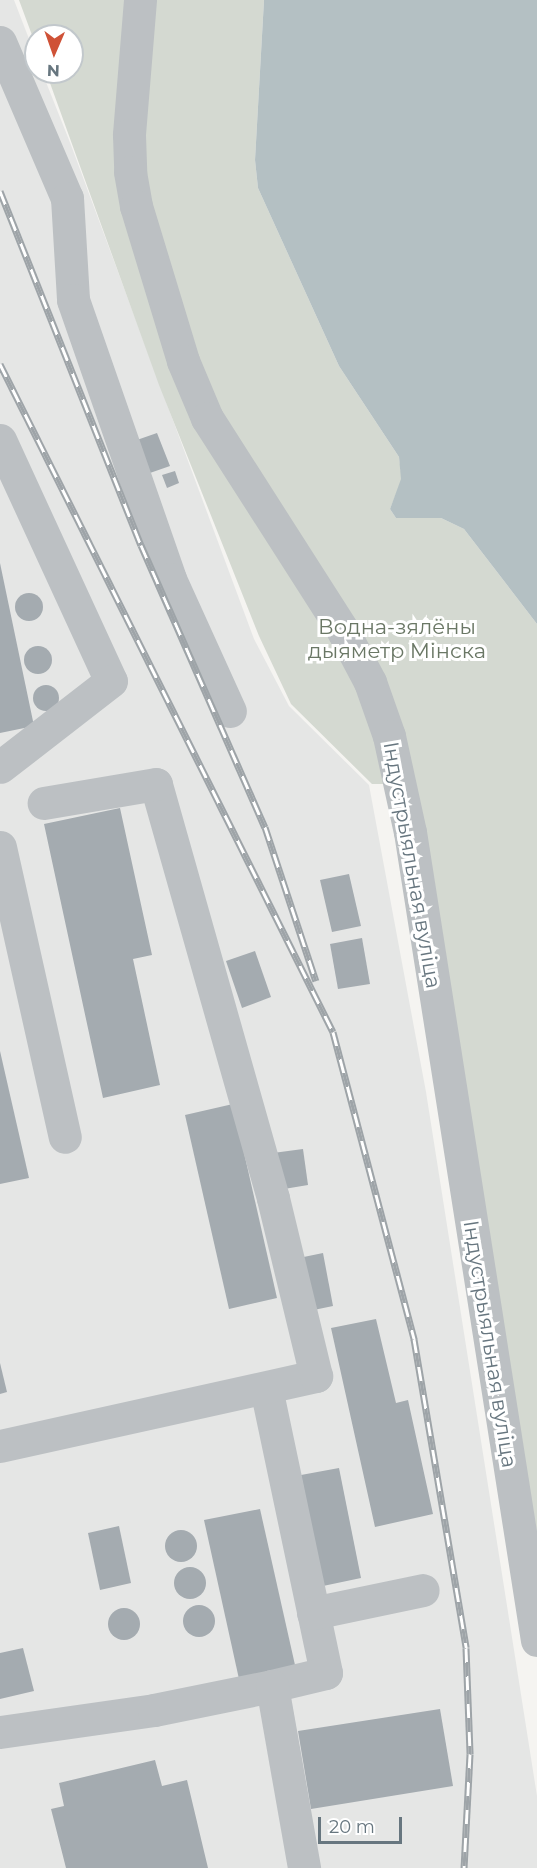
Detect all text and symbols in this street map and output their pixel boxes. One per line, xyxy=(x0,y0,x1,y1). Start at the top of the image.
north arrow xyxy=(24,24,84,84)
text: N xyxy=(47,61,60,80)
park label: Водна-зялёны дыяметр Мінска xyxy=(308,614,486,664)
street label: Індустрыяльная вуліца xyxy=(378,740,446,990)
street label: Індустрыяльная вуліца xyxy=(458,1218,522,1470)
scale bar xyxy=(321,1805,405,1843)
text: 20 m xyxy=(329,1816,375,1838)

